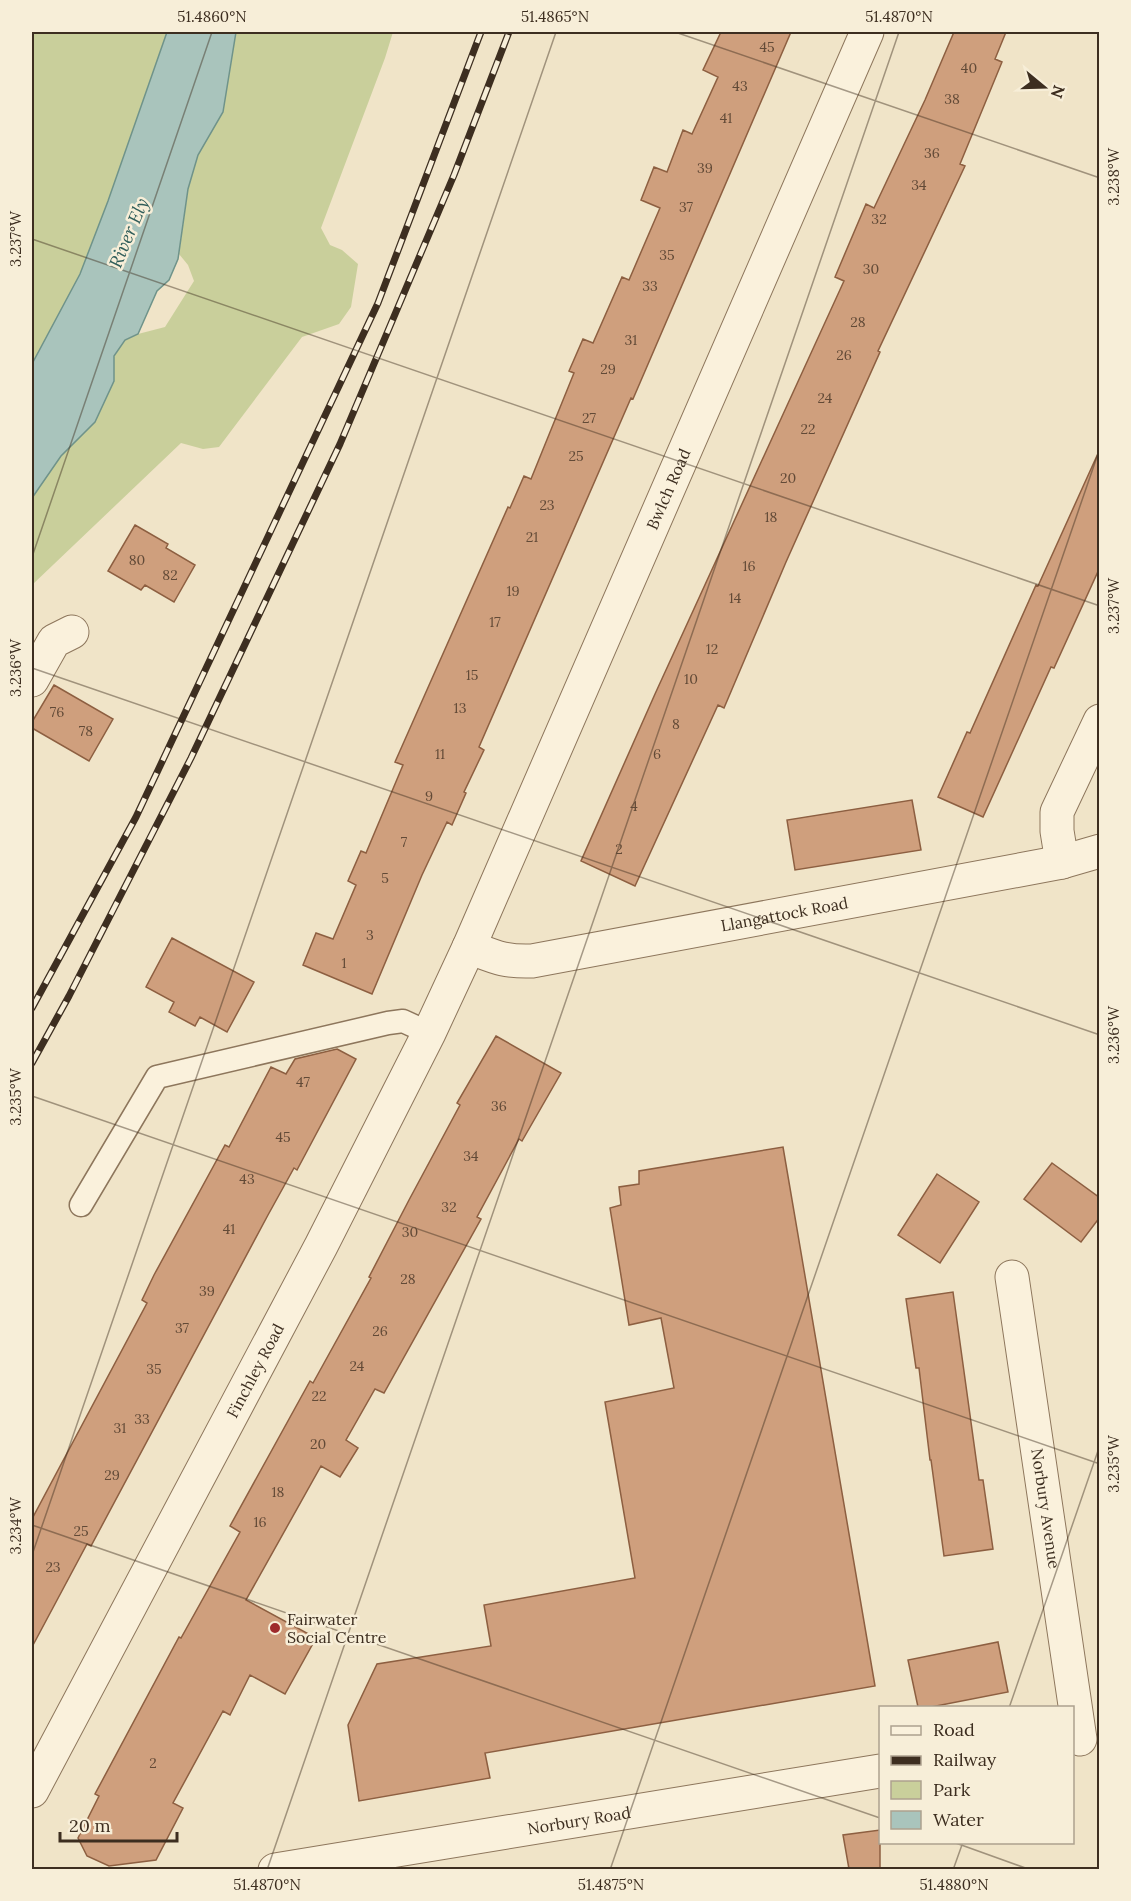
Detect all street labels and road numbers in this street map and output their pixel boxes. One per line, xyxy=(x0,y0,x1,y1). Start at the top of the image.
street label: Bwlch Road xyxy=(642,445,695,533)
street label: Llangattock Road xyxy=(719,892,850,936)
street label: Finchley Road xyxy=(222,1320,288,1421)
street label: Norbury Avenue xyxy=(1027,1447,1065,1570)
street label: Norbury Road xyxy=(526,1802,632,1839)

